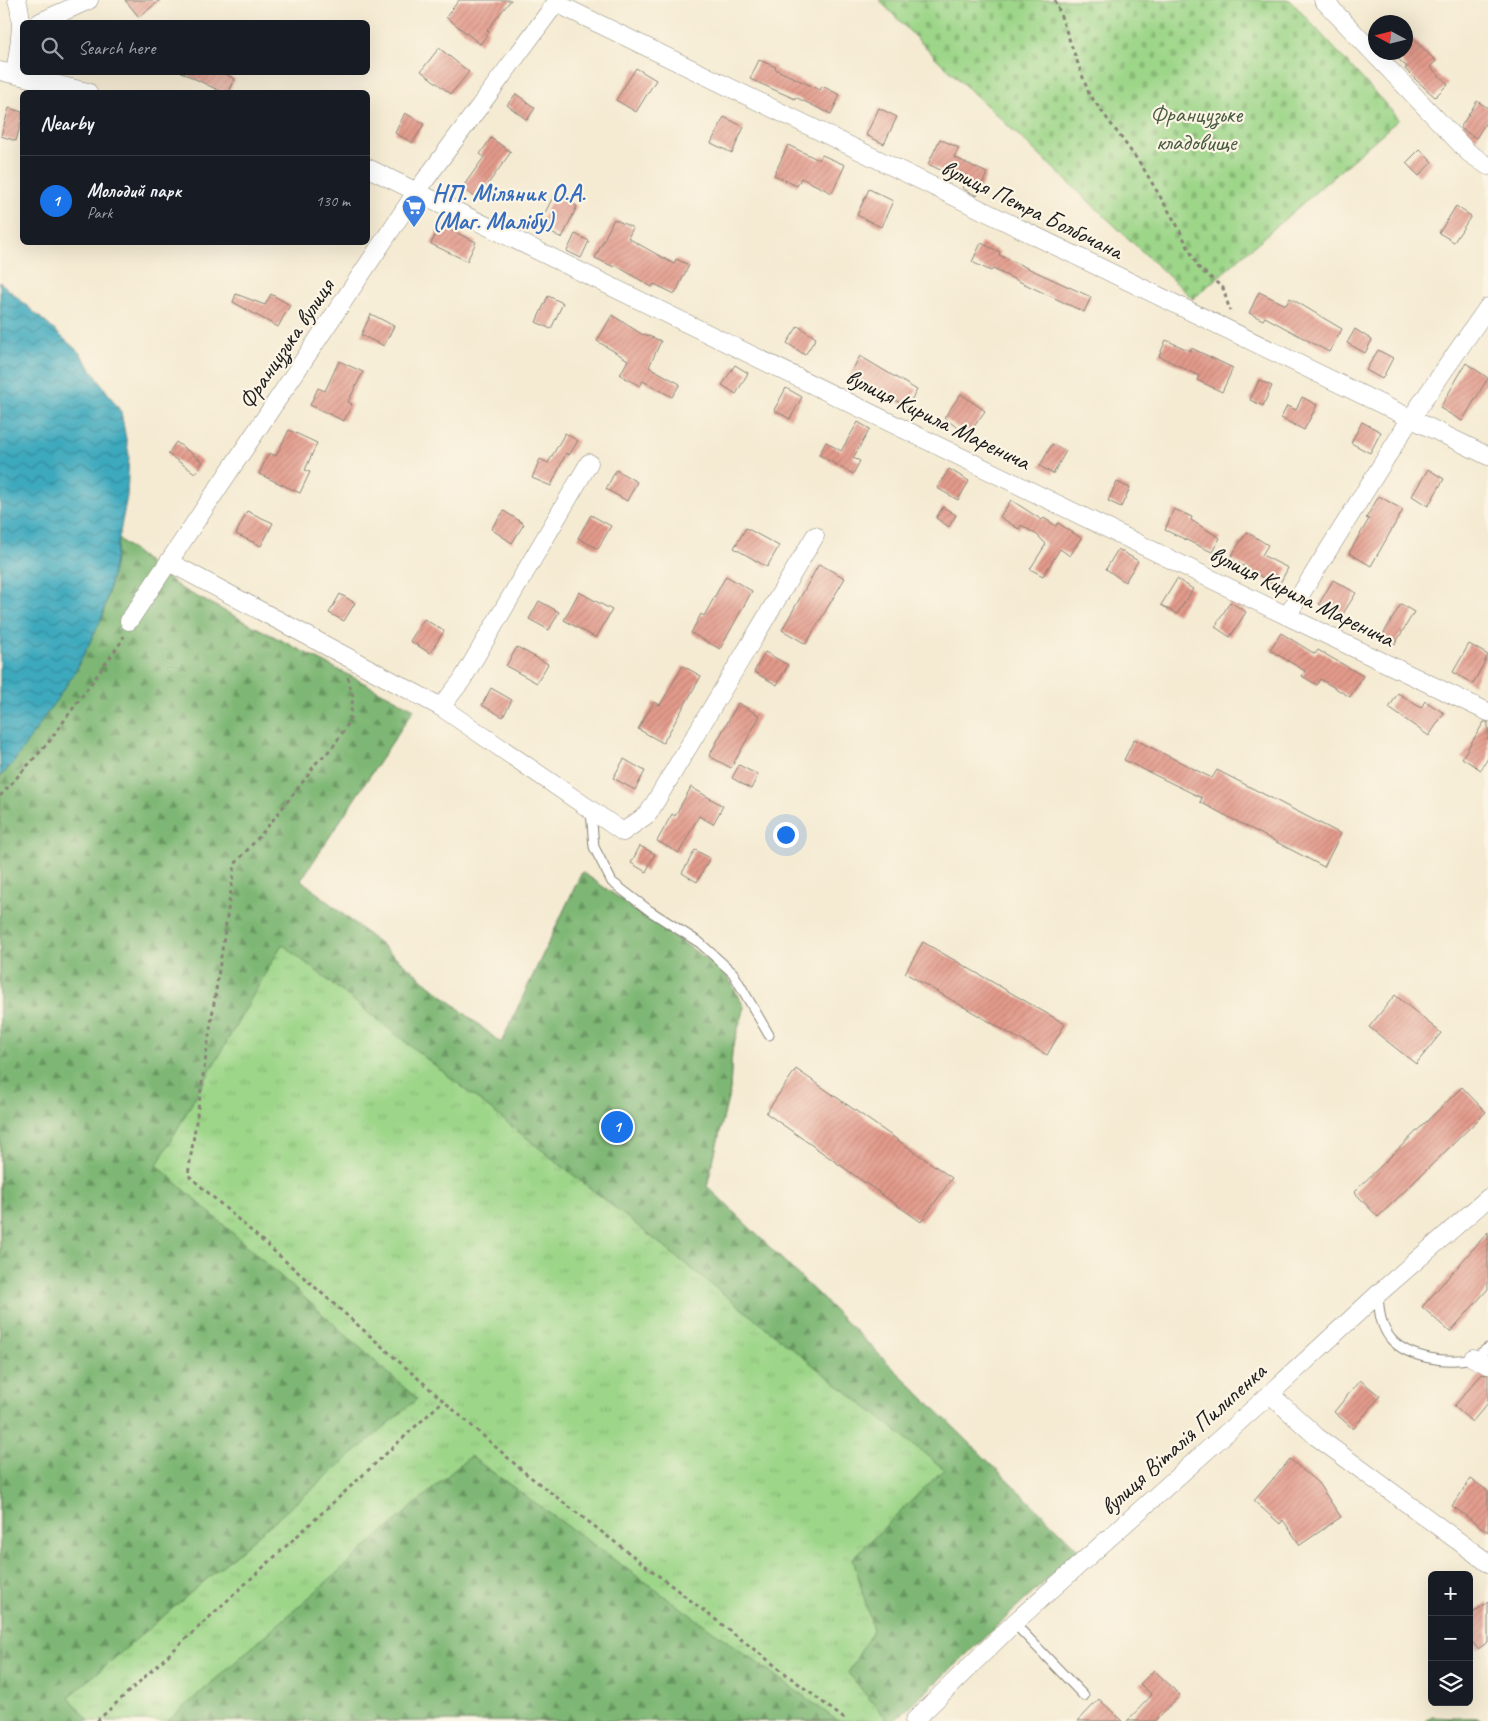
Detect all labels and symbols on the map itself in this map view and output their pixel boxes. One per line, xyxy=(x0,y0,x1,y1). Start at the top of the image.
north arrow xyxy=(1368,15,1413,60)
park label: Французьке кладовище xyxy=(1150,99,1244,157)
street label: вулиця Петра Болбочана xyxy=(936,152,1130,267)
place label: НП. Міляник О.А. (Маг. Малібу) xyxy=(432,178,587,236)
supermarket icon: НП. Міляник О.А. (Маг. Малібу) xyxy=(401,194,427,228)
street label: Французька вулиця xyxy=(231,272,342,416)
street label: вулиця Кирила Маренича xyxy=(841,361,1036,477)
street label: вулиця Кирила Маренича xyxy=(1205,538,1400,654)
your location xyxy=(773,822,799,848)
pin: 1 xyxy=(601,1108,633,1146)
street label: вулиця Віталія Пилипенка xyxy=(1094,1356,1273,1521)

